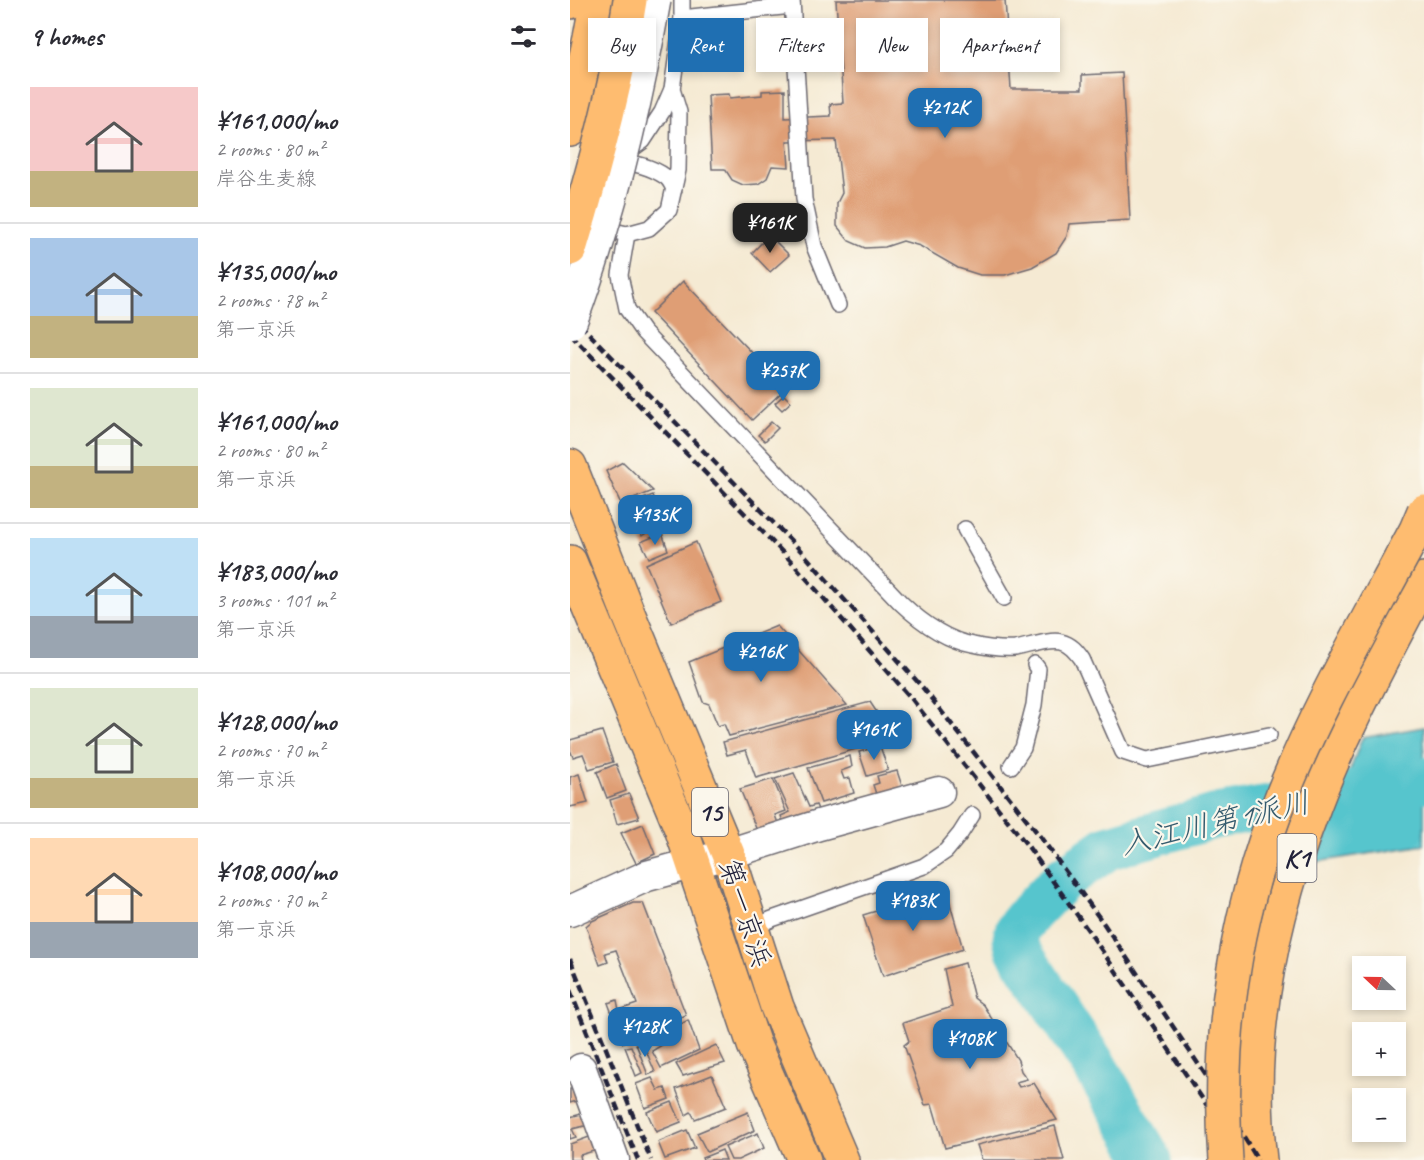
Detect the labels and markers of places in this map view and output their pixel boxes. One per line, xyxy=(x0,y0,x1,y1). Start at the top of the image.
pin: ¥212K xyxy=(903,88,987,139)
pin: ¥161K xyxy=(728,203,812,254)
pin: ¥257K xyxy=(741,351,825,402)
pin: ¥135K xyxy=(613,495,697,546)
pin: ¥216K xyxy=(719,632,803,683)
pin: ¥161K xyxy=(832,710,916,761)
pin: ¥183K xyxy=(871,881,955,932)
pin: ¥128K xyxy=(603,1007,687,1058)
pin: ¥108K xyxy=(928,1019,1012,1070)

